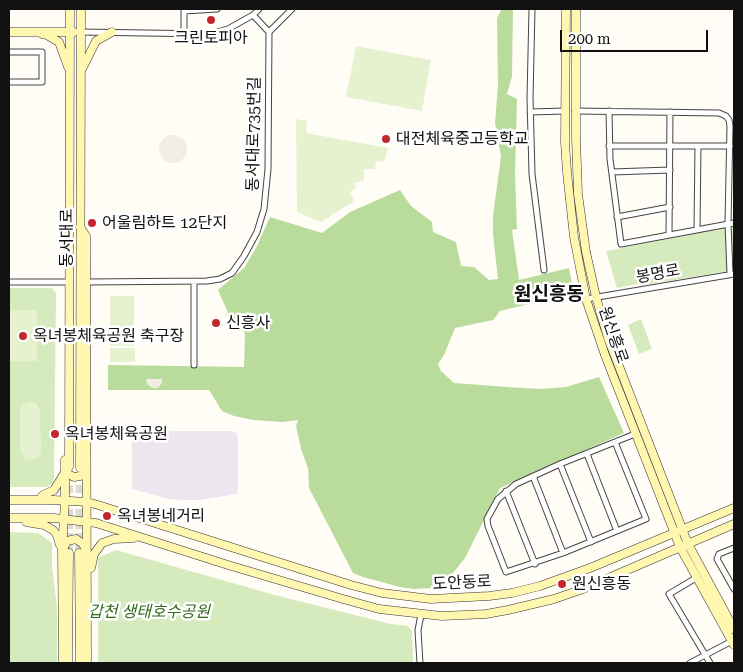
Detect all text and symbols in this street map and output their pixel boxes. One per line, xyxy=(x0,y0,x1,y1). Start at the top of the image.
marker: 크린토피아 xyxy=(205,14,217,26)
scale bar xyxy=(563,20,710,52)
place label: 크린토피아 xyxy=(174,28,248,48)
text: 200 m xyxy=(568,30,611,48)
street label: 동서대로735번길 xyxy=(243,76,265,192)
place label: 대전체육중고등학교 xyxy=(396,129,528,149)
marker: 대전체육중고등학교 xyxy=(380,133,392,145)
street label: 동서대로 xyxy=(57,209,77,267)
place label: 어울림하트 12단지 xyxy=(102,213,227,233)
marker: 어울림하트 12단지 xyxy=(86,217,98,229)
street label: 봉명로 xyxy=(635,261,681,287)
district label: 원신흥동 xyxy=(514,283,584,305)
street label: 원신흥로 xyxy=(594,304,632,366)
place label: 신흥사 xyxy=(226,313,270,333)
marker: 신흥사 xyxy=(210,317,222,329)
place label: 옥녀봉체육공원 축구장 xyxy=(33,326,184,346)
marker: 옥녀봉체육공원 축구장 xyxy=(17,330,29,342)
place label: 옥녀봉체육공원 xyxy=(65,424,168,444)
marker: 옥녀봉체육공원 xyxy=(49,428,61,440)
place label: 옥녀봉네거리 xyxy=(117,506,205,526)
marker: 옥녀봉네거리 xyxy=(101,510,113,522)
street label: 도안동로 xyxy=(432,572,492,594)
place label: 원신흥동 xyxy=(572,574,631,594)
marker: 원신흥동 xyxy=(556,578,568,590)
park label: 갑천 생태호수공원 xyxy=(88,602,210,622)

